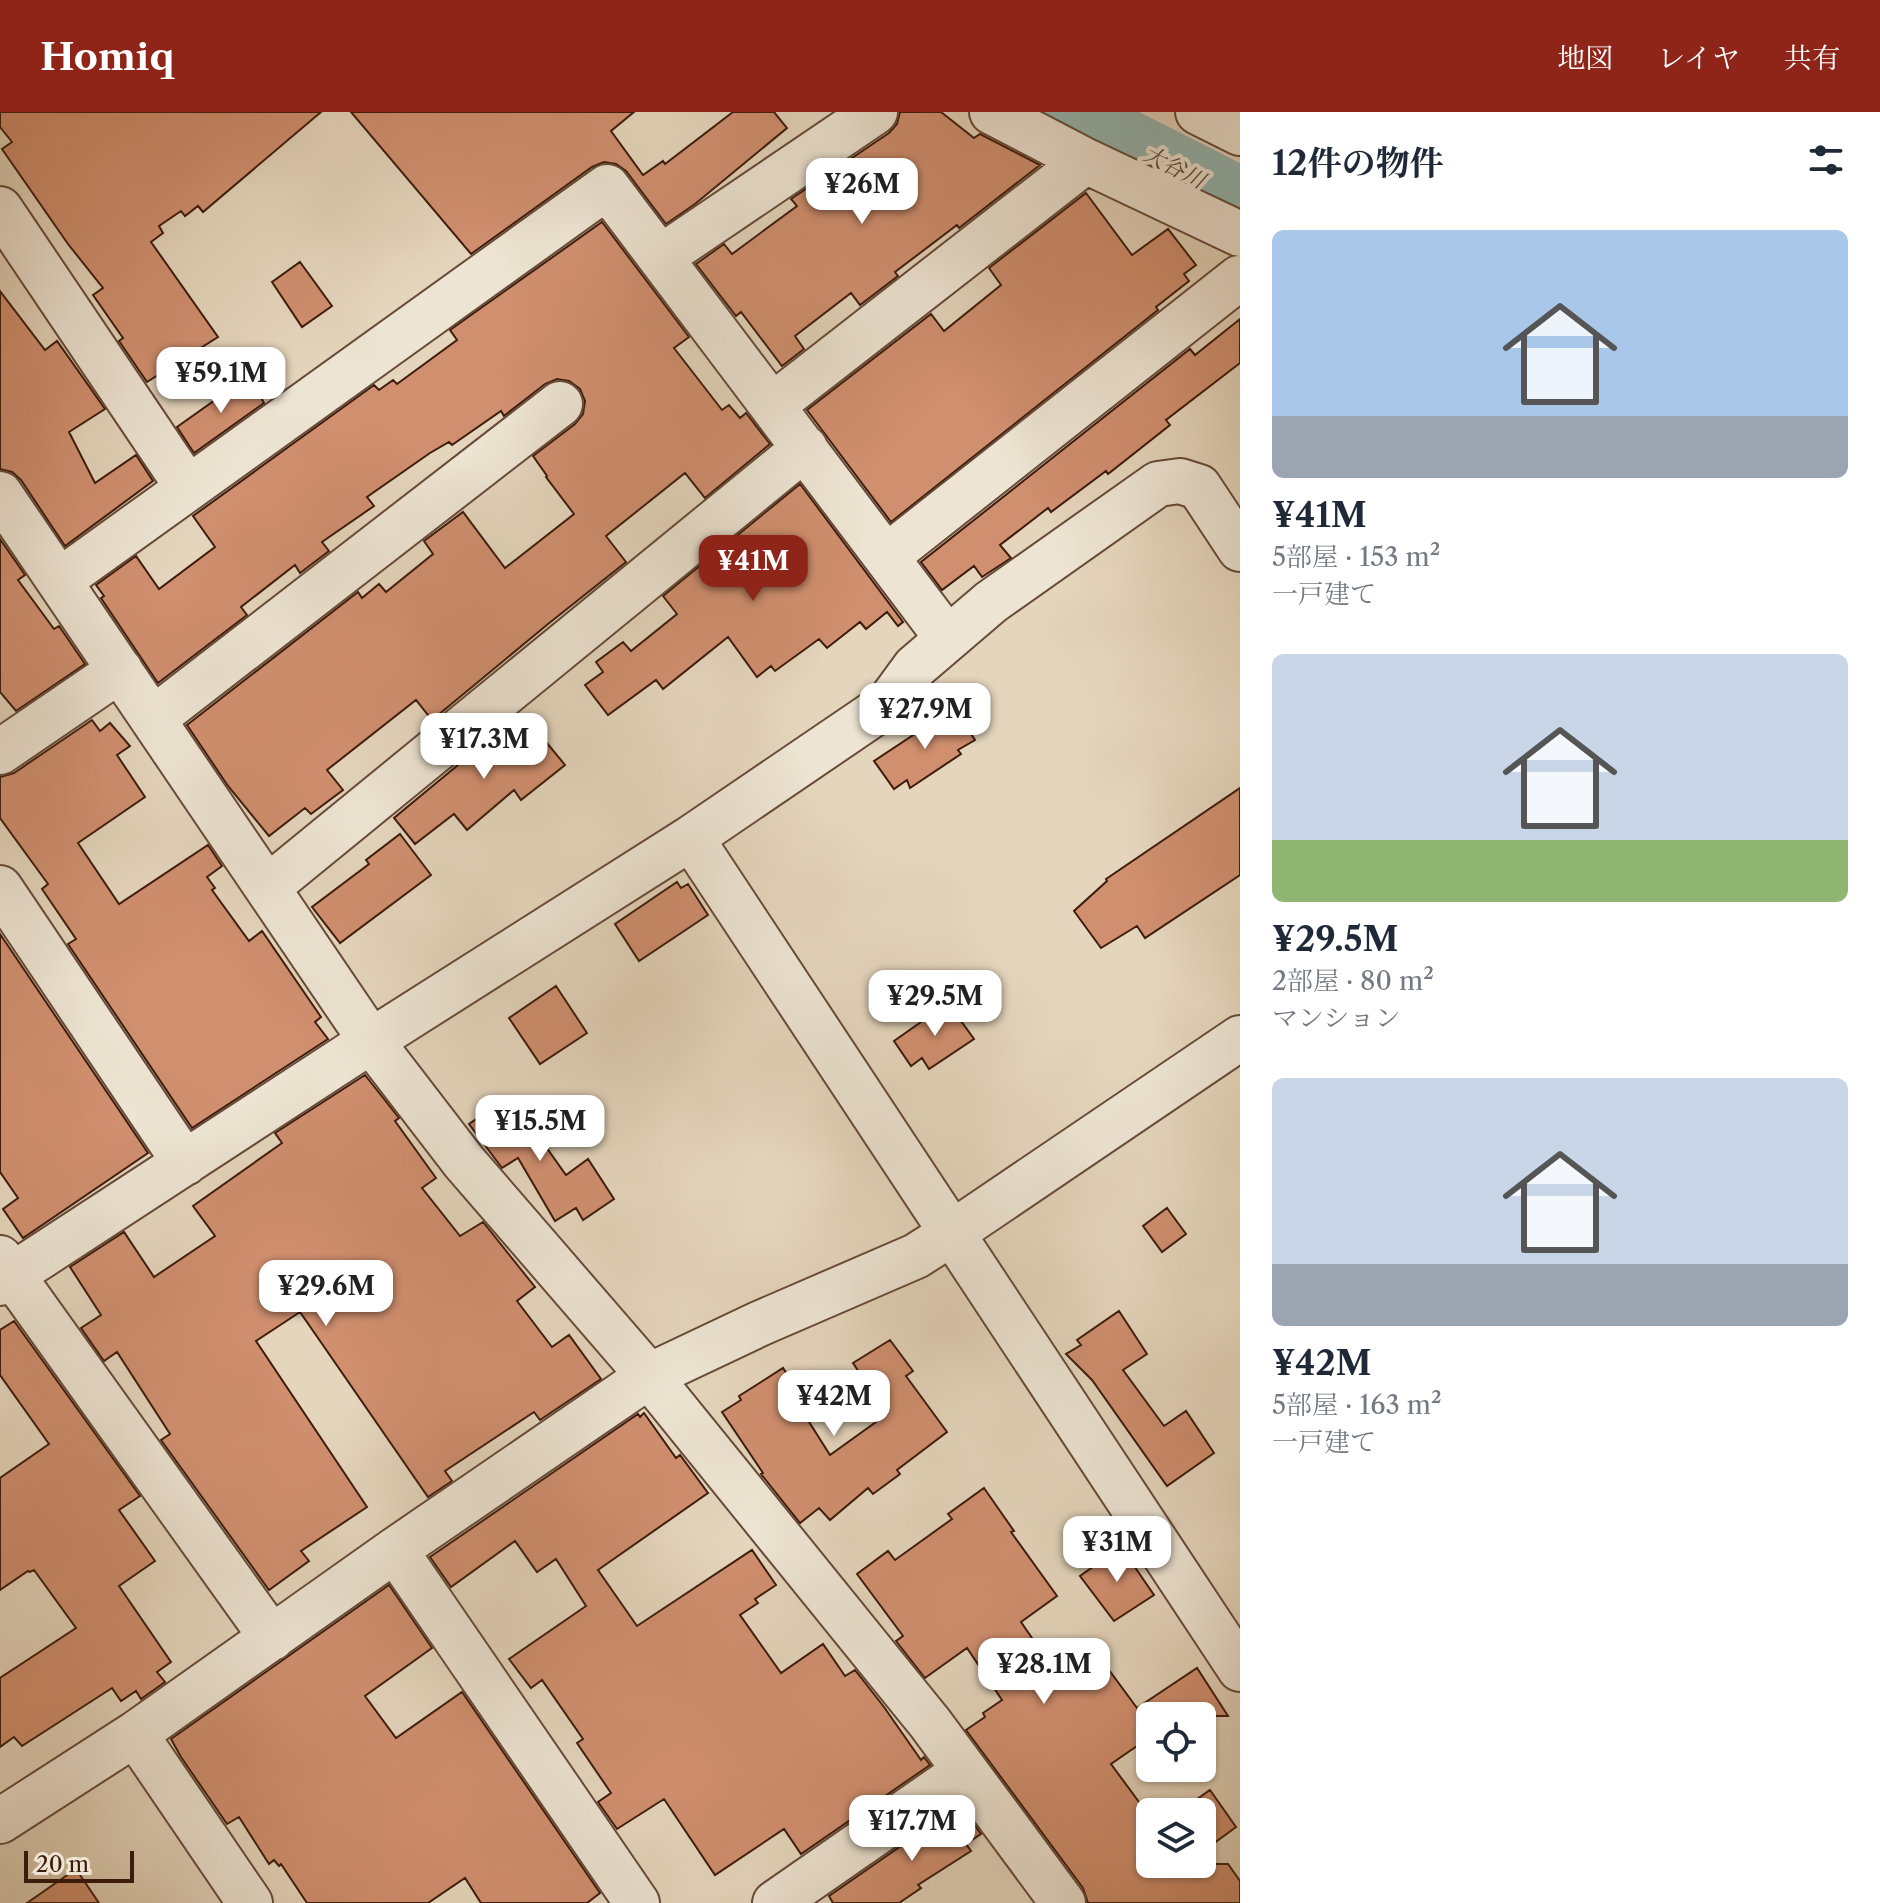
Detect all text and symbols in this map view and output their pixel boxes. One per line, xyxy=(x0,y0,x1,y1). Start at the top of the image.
text: Homiq xyxy=(40,33,174,80)
text: 地図 xyxy=(1557,41,1613,75)
text: レイヤ xyxy=(1657,41,1740,75)
text: 共有 xyxy=(1784,41,1840,75)
icon: filters xyxy=(1804,138,1848,182)
water label: 大谷川 xyxy=(1138,140,1211,195)
text: 12件の物件 xyxy=(1272,142,1443,184)
pin: ¥26M xyxy=(815,158,909,226)
text: ¥26M xyxy=(824,168,900,200)
icon: home xyxy=(1488,282,1632,426)
pin: ¥59.1M xyxy=(156,347,286,415)
text: ¥59.1M xyxy=(174,357,268,389)
text: ¥41M xyxy=(1272,494,1367,536)
pin: ¥41M xyxy=(706,535,800,603)
text: 5部屋 · 153 m² xyxy=(1272,541,1440,573)
text: ¥41M xyxy=(717,545,789,577)
text: 一戸建て xyxy=(1272,578,1376,610)
pin: ¥27.9M xyxy=(860,683,990,751)
text: ¥27.9M xyxy=(877,693,973,725)
icon: home xyxy=(1488,706,1632,850)
pin: ¥17.3M xyxy=(419,713,549,781)
text: ¥17.3M xyxy=(438,723,530,755)
text: ¥29.5M xyxy=(1272,918,1399,960)
text: 2部屋 · 80 m² xyxy=(1272,965,1434,997)
pin: ¥29.5M xyxy=(870,970,1000,1038)
text: ¥29.5M xyxy=(887,980,983,1012)
text: マンション xyxy=(1272,1002,1401,1034)
pin: ¥15.5M xyxy=(475,1095,605,1163)
text: ¥15.5M xyxy=(493,1105,587,1137)
icon: home xyxy=(1488,1130,1632,1274)
pin: ¥29.6M xyxy=(261,1260,391,1328)
text: ¥29.6M xyxy=(277,1270,375,1302)
text: ¥42M xyxy=(1272,1342,1372,1384)
pin: ¥42M xyxy=(787,1370,881,1438)
text: ¥42M xyxy=(796,1380,872,1412)
text: 5部屋 · 163 m² xyxy=(1272,1389,1442,1421)
text: 一戸建て xyxy=(1272,1426,1376,1458)
pin: ¥31M xyxy=(1070,1516,1164,1584)
text: ¥31M xyxy=(1081,1526,1153,1558)
pin: ¥28.1M xyxy=(979,1638,1109,1706)
text: ¥28.1M xyxy=(996,1648,1092,1680)
map controls xyxy=(1136,1702,1216,1878)
button: locate xyxy=(1136,1702,1216,1782)
pin: ¥17.7M xyxy=(847,1795,977,1863)
button: layers xyxy=(1136,1798,1216,1878)
text: ¥17.7M xyxy=(867,1805,957,1837)
scale bar xyxy=(24,1847,134,1883)
text: 20 m xyxy=(36,1851,89,1878)

